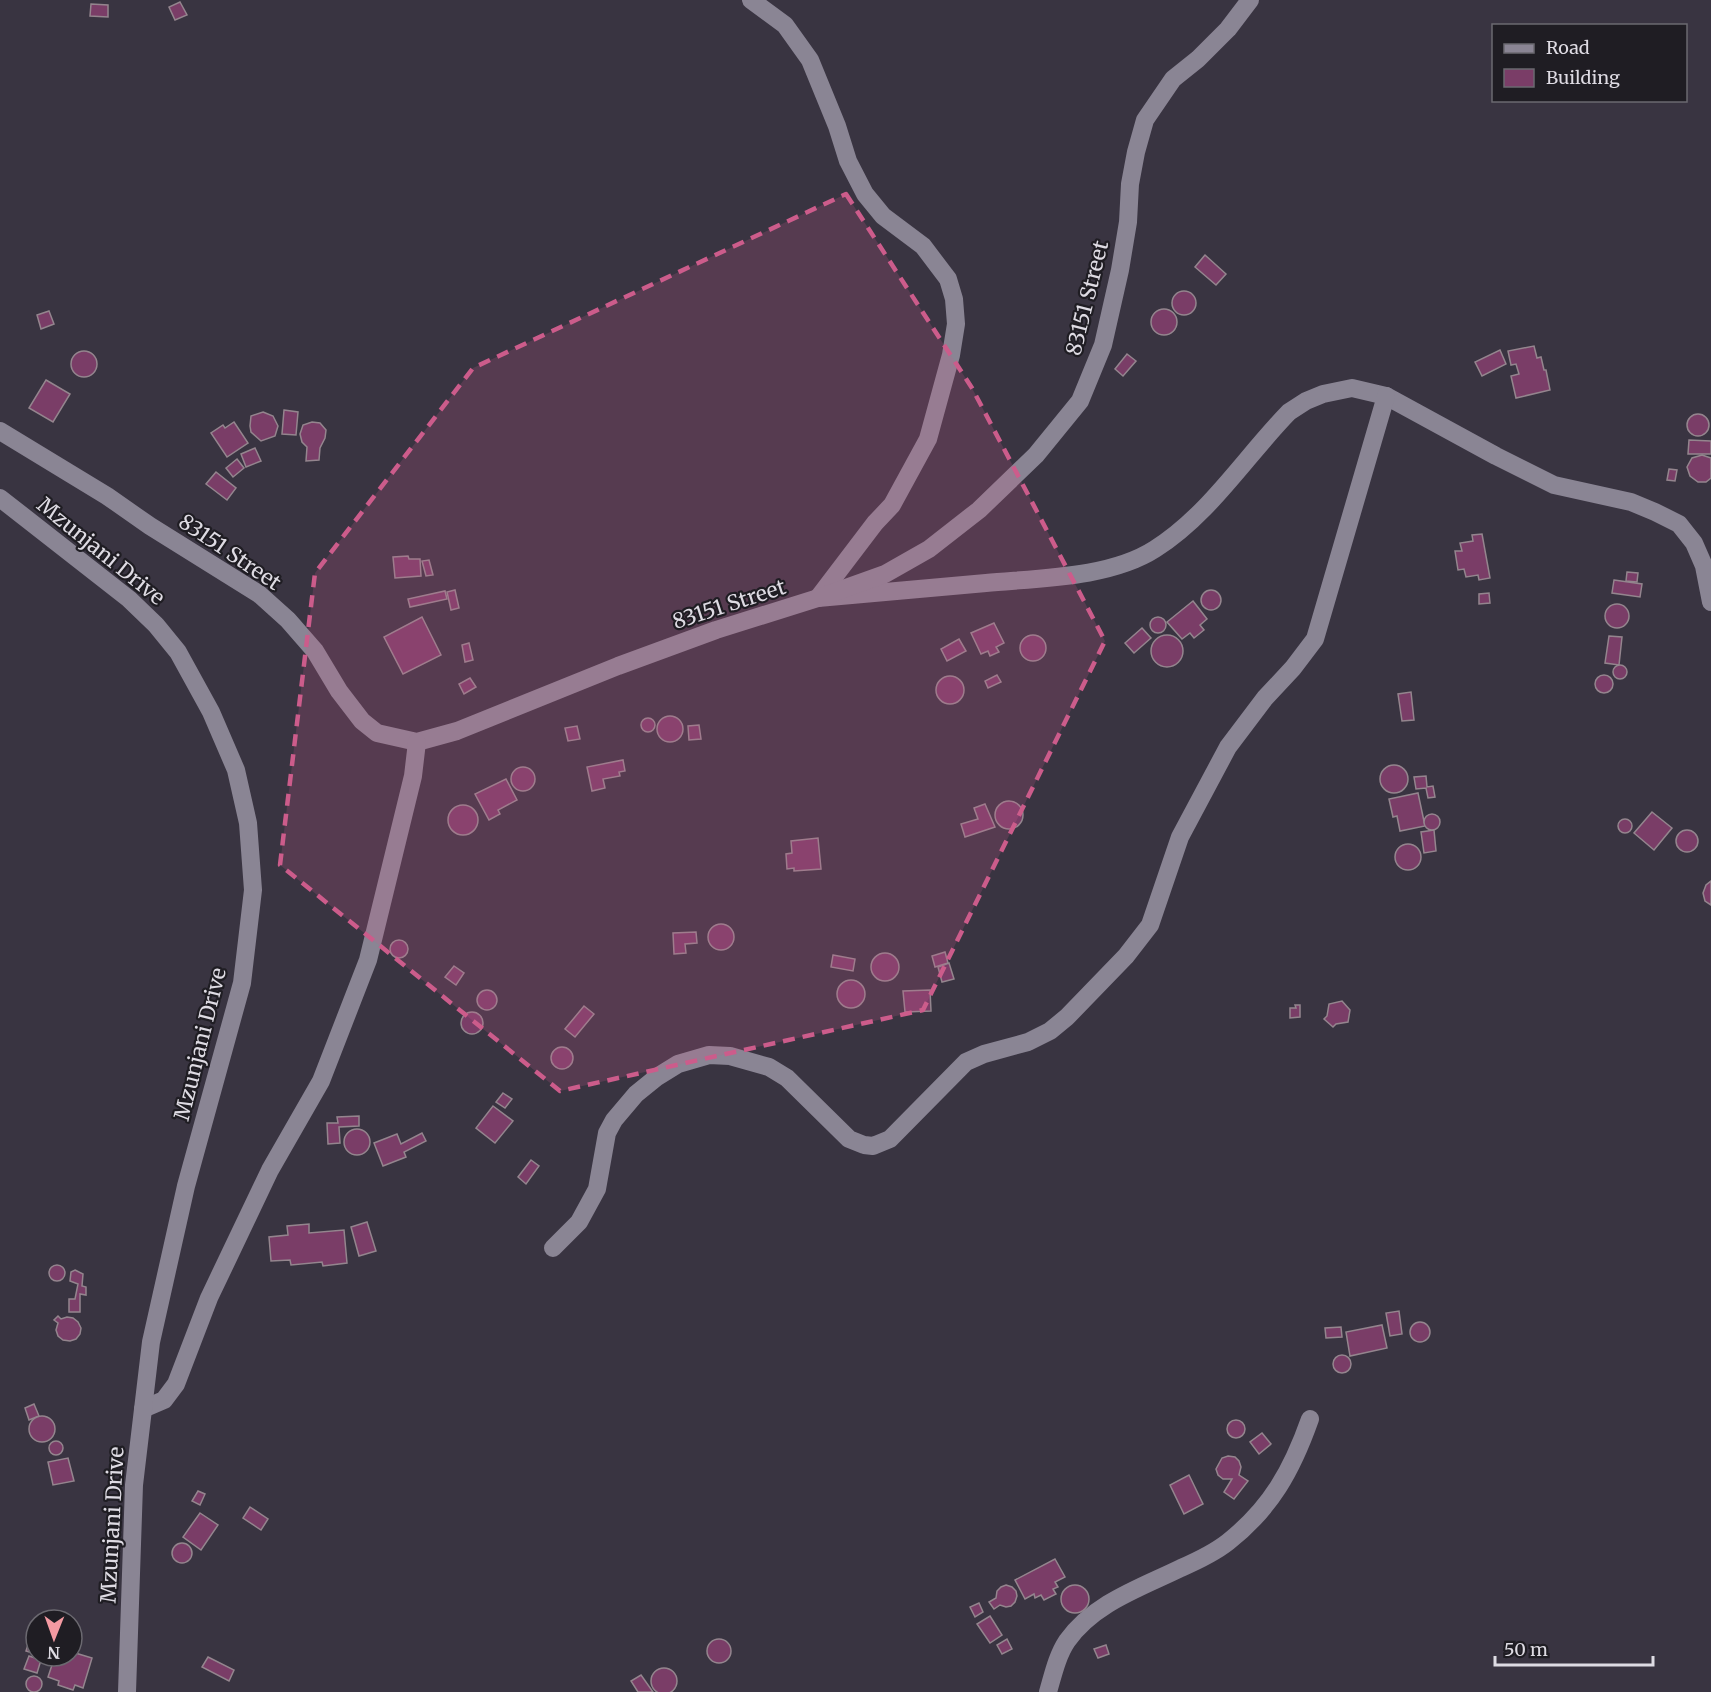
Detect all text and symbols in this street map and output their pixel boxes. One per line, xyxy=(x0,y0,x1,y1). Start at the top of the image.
legend xyxy=(1492,24,1687,102)
text: Road xyxy=(1546,36,1590,59)
text: Building xyxy=(1546,66,1620,89)
street label: 83151 Street xyxy=(1060,238,1114,358)
street label: Mzunjani Drive xyxy=(32,491,170,611)
street label: 83151 Street xyxy=(174,508,286,596)
street label: 83151 Street xyxy=(669,573,789,635)
street label: Mzunjani Drive xyxy=(168,965,232,1123)
street label: Mzunjani Drive xyxy=(94,1446,130,1604)
north arrow xyxy=(24,1608,84,1668)
scale bar xyxy=(1495,1629,1652,1667)
text: 50 m xyxy=(1504,1638,1548,1661)
text: N xyxy=(47,1643,60,1663)

